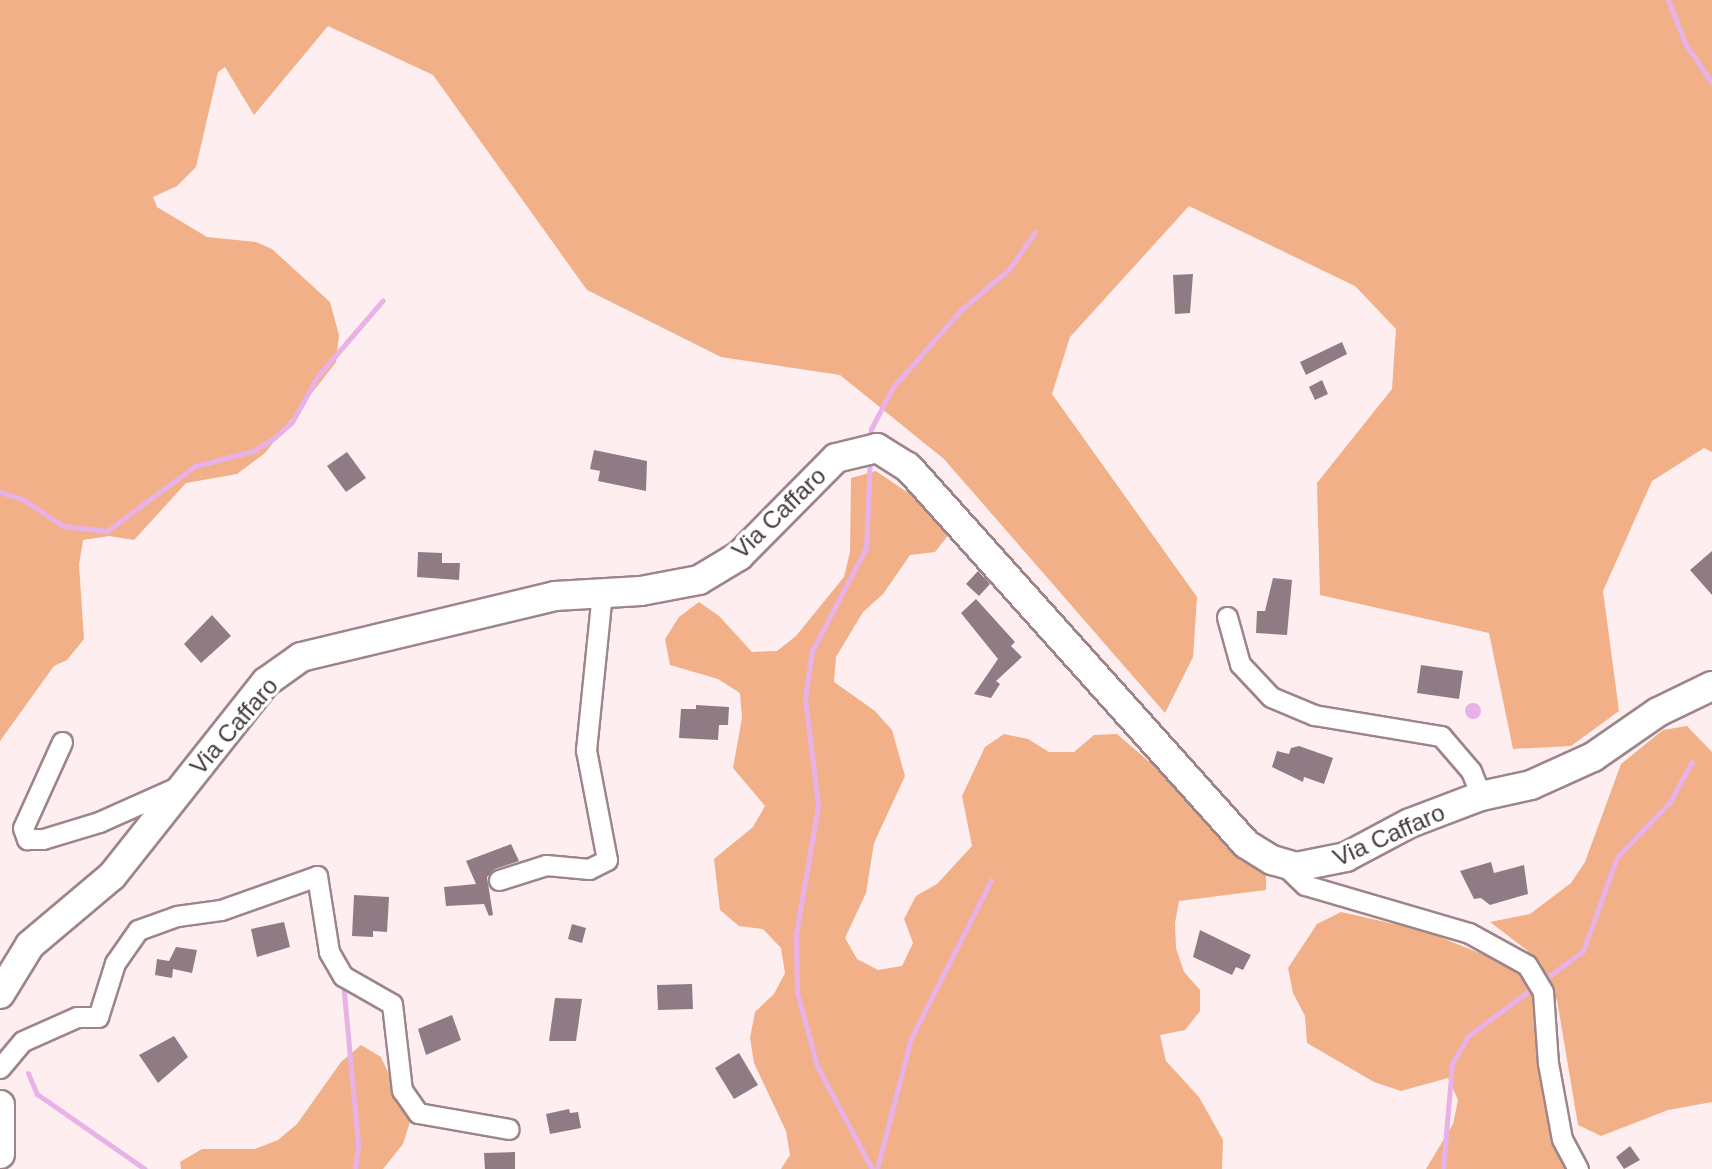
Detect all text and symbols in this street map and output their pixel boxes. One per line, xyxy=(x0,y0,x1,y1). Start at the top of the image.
street label: Via Caffaro xyxy=(726,461,832,565)
street label: Via Caffaro xyxy=(184,672,284,780)
street label: Via Caffaro xyxy=(1329,798,1449,872)

